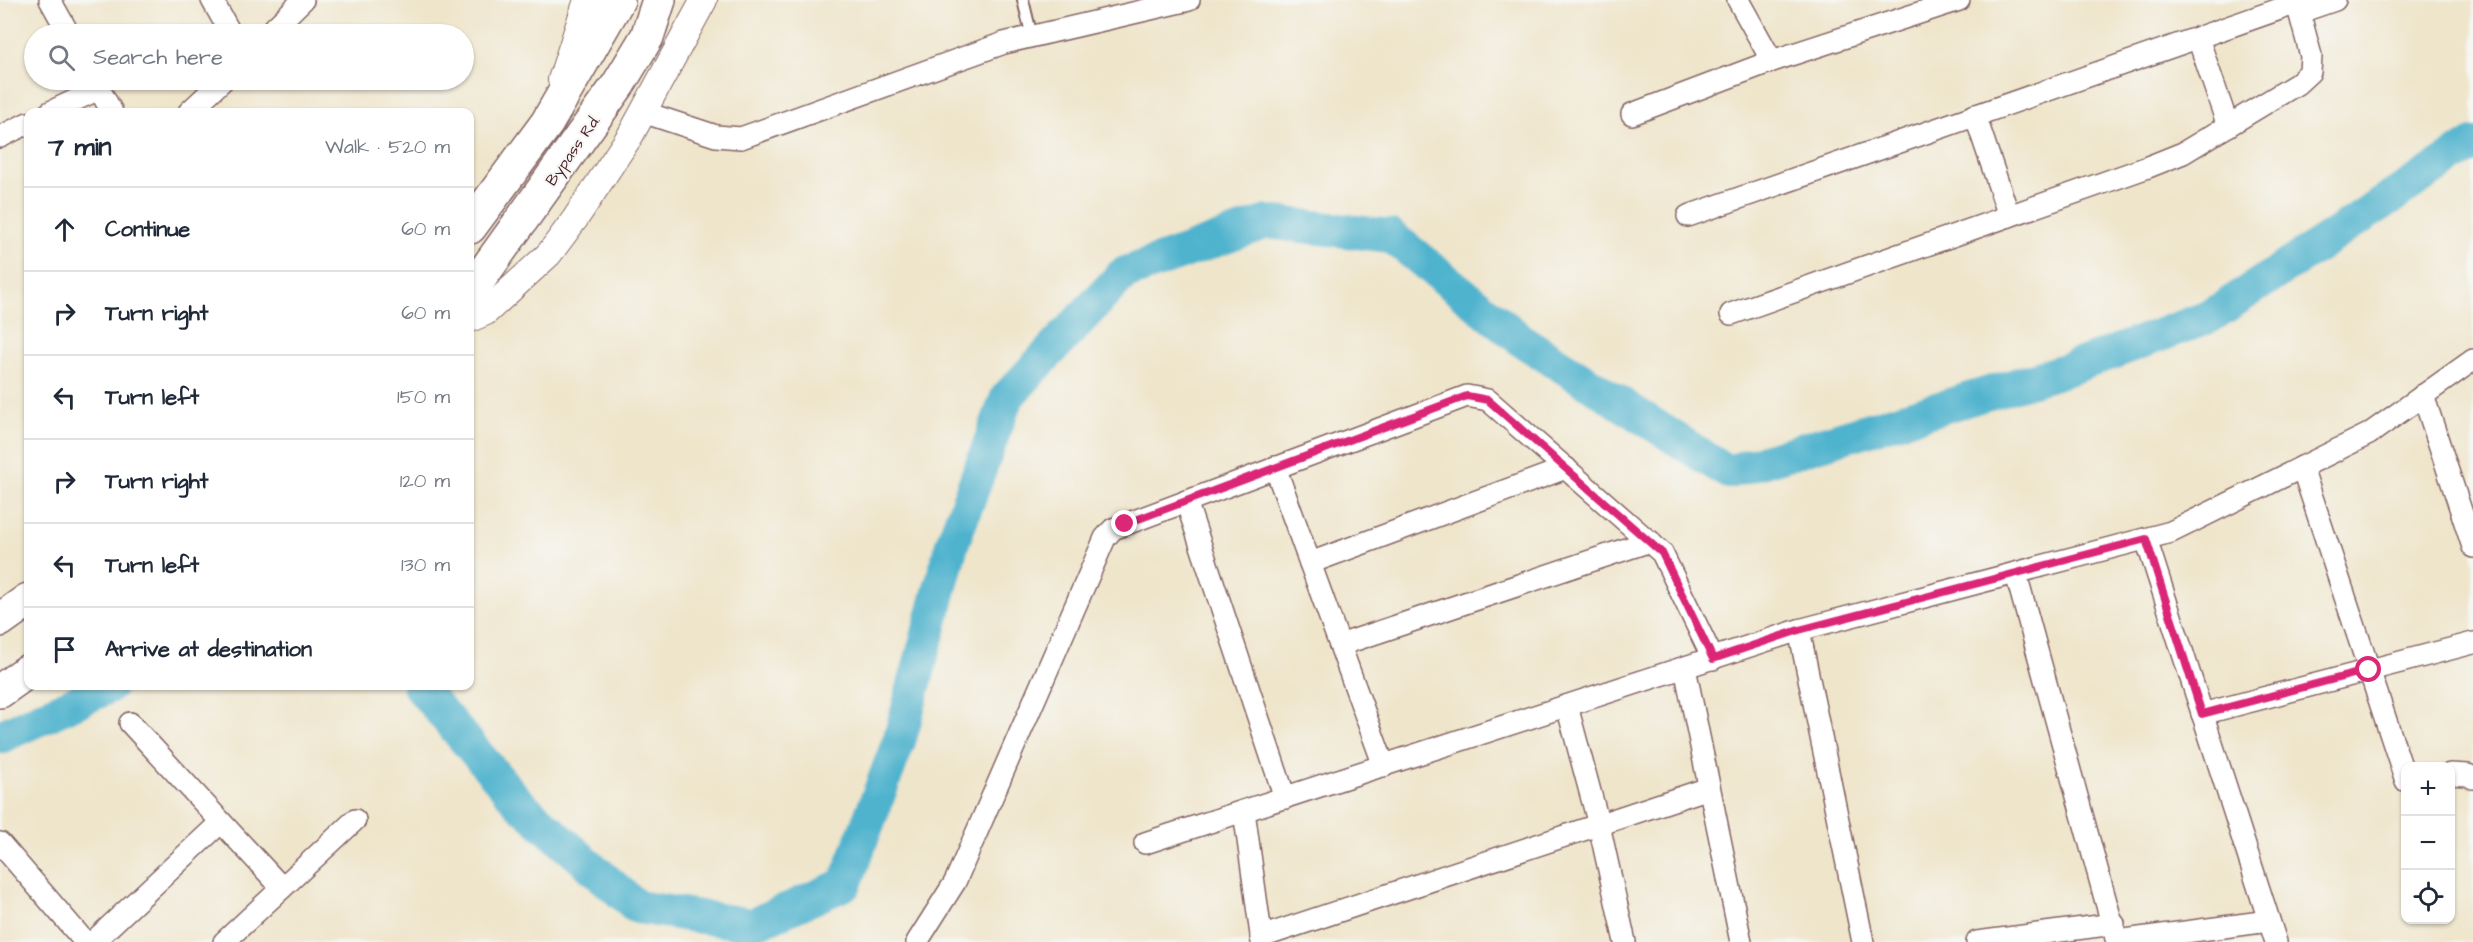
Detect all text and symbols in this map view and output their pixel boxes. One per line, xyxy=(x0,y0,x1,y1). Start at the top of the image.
search box xyxy=(24,24,474,90)
icon: search xyxy=(45,41,78,74)
text: Search here xyxy=(93,42,223,73)
street label: Bypass Rd. xyxy=(540,111,606,191)
text: 7 min xyxy=(48,129,112,165)
text: Walk · 520 m xyxy=(325,133,450,161)
icon: ahead xyxy=(48,213,81,246)
text: Continue xyxy=(105,214,190,245)
text: 60 m xyxy=(401,215,450,243)
icon: right xyxy=(48,297,81,330)
text: Turn right xyxy=(105,298,208,329)
text: 60 m xyxy=(401,299,450,327)
icon: left xyxy=(48,381,81,414)
text: Turn left xyxy=(105,382,199,413)
text: 150 m xyxy=(397,383,450,411)
icon: right xyxy=(48,465,81,498)
text: Turn right xyxy=(105,466,208,497)
text: 120 m xyxy=(400,467,450,495)
route end xyxy=(1111,510,1137,536)
icon: left xyxy=(48,549,81,582)
text: Turn left xyxy=(105,550,199,581)
text: 130 m xyxy=(401,551,450,579)
icon: arrive xyxy=(48,633,81,666)
text: Arrive at destination xyxy=(105,634,312,665)
route start xyxy=(2355,656,2381,682)
map controls xyxy=(2401,762,2455,924)
button: + xyxy=(2401,762,2455,816)
button: − xyxy=(2401,816,2455,870)
button: locate xyxy=(2401,870,2455,924)

